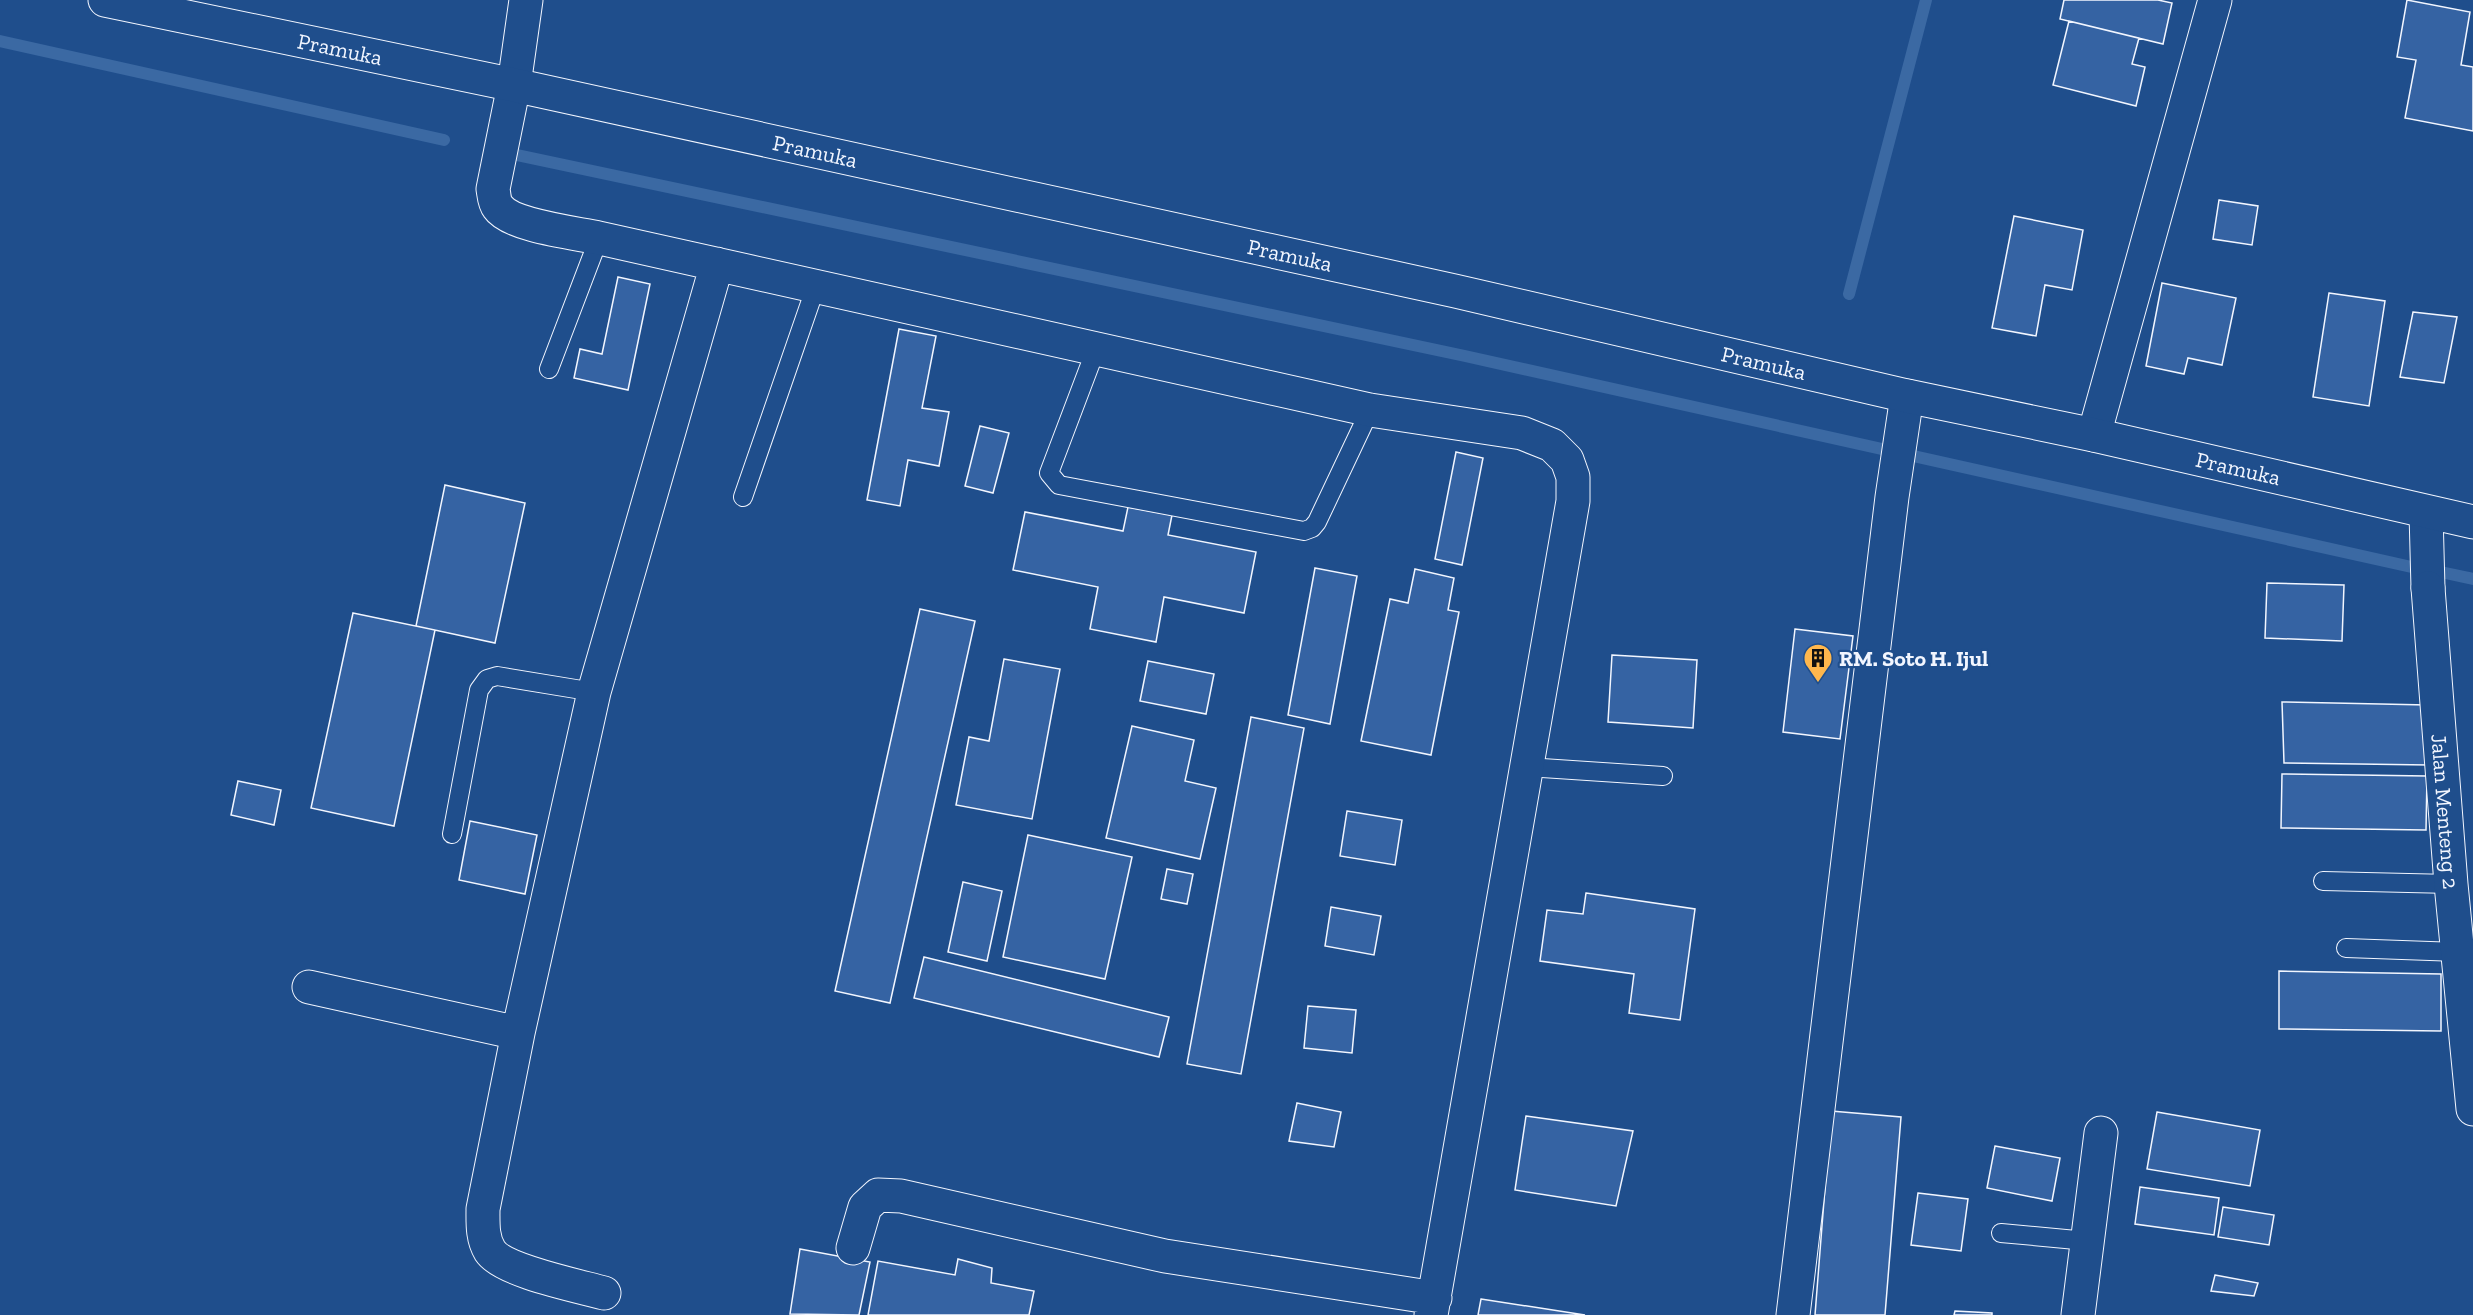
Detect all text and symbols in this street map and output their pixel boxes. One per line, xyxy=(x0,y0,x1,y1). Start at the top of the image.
street label: Pramuka xyxy=(295,27,385,71)
street label: Pramuka xyxy=(770,129,860,174)
street label: Pramuka xyxy=(1245,233,1335,278)
street label: Pramuka xyxy=(1719,340,1809,386)
street label: Pramuka xyxy=(2193,446,2283,491)
building icon: RM. Soto H. Ijul xyxy=(1802,642,1834,684)
place label: RM. Soto H. Ijul xyxy=(1839,645,1988,672)
street label: Jalan Menteng 2 xyxy=(2425,733,2464,890)

